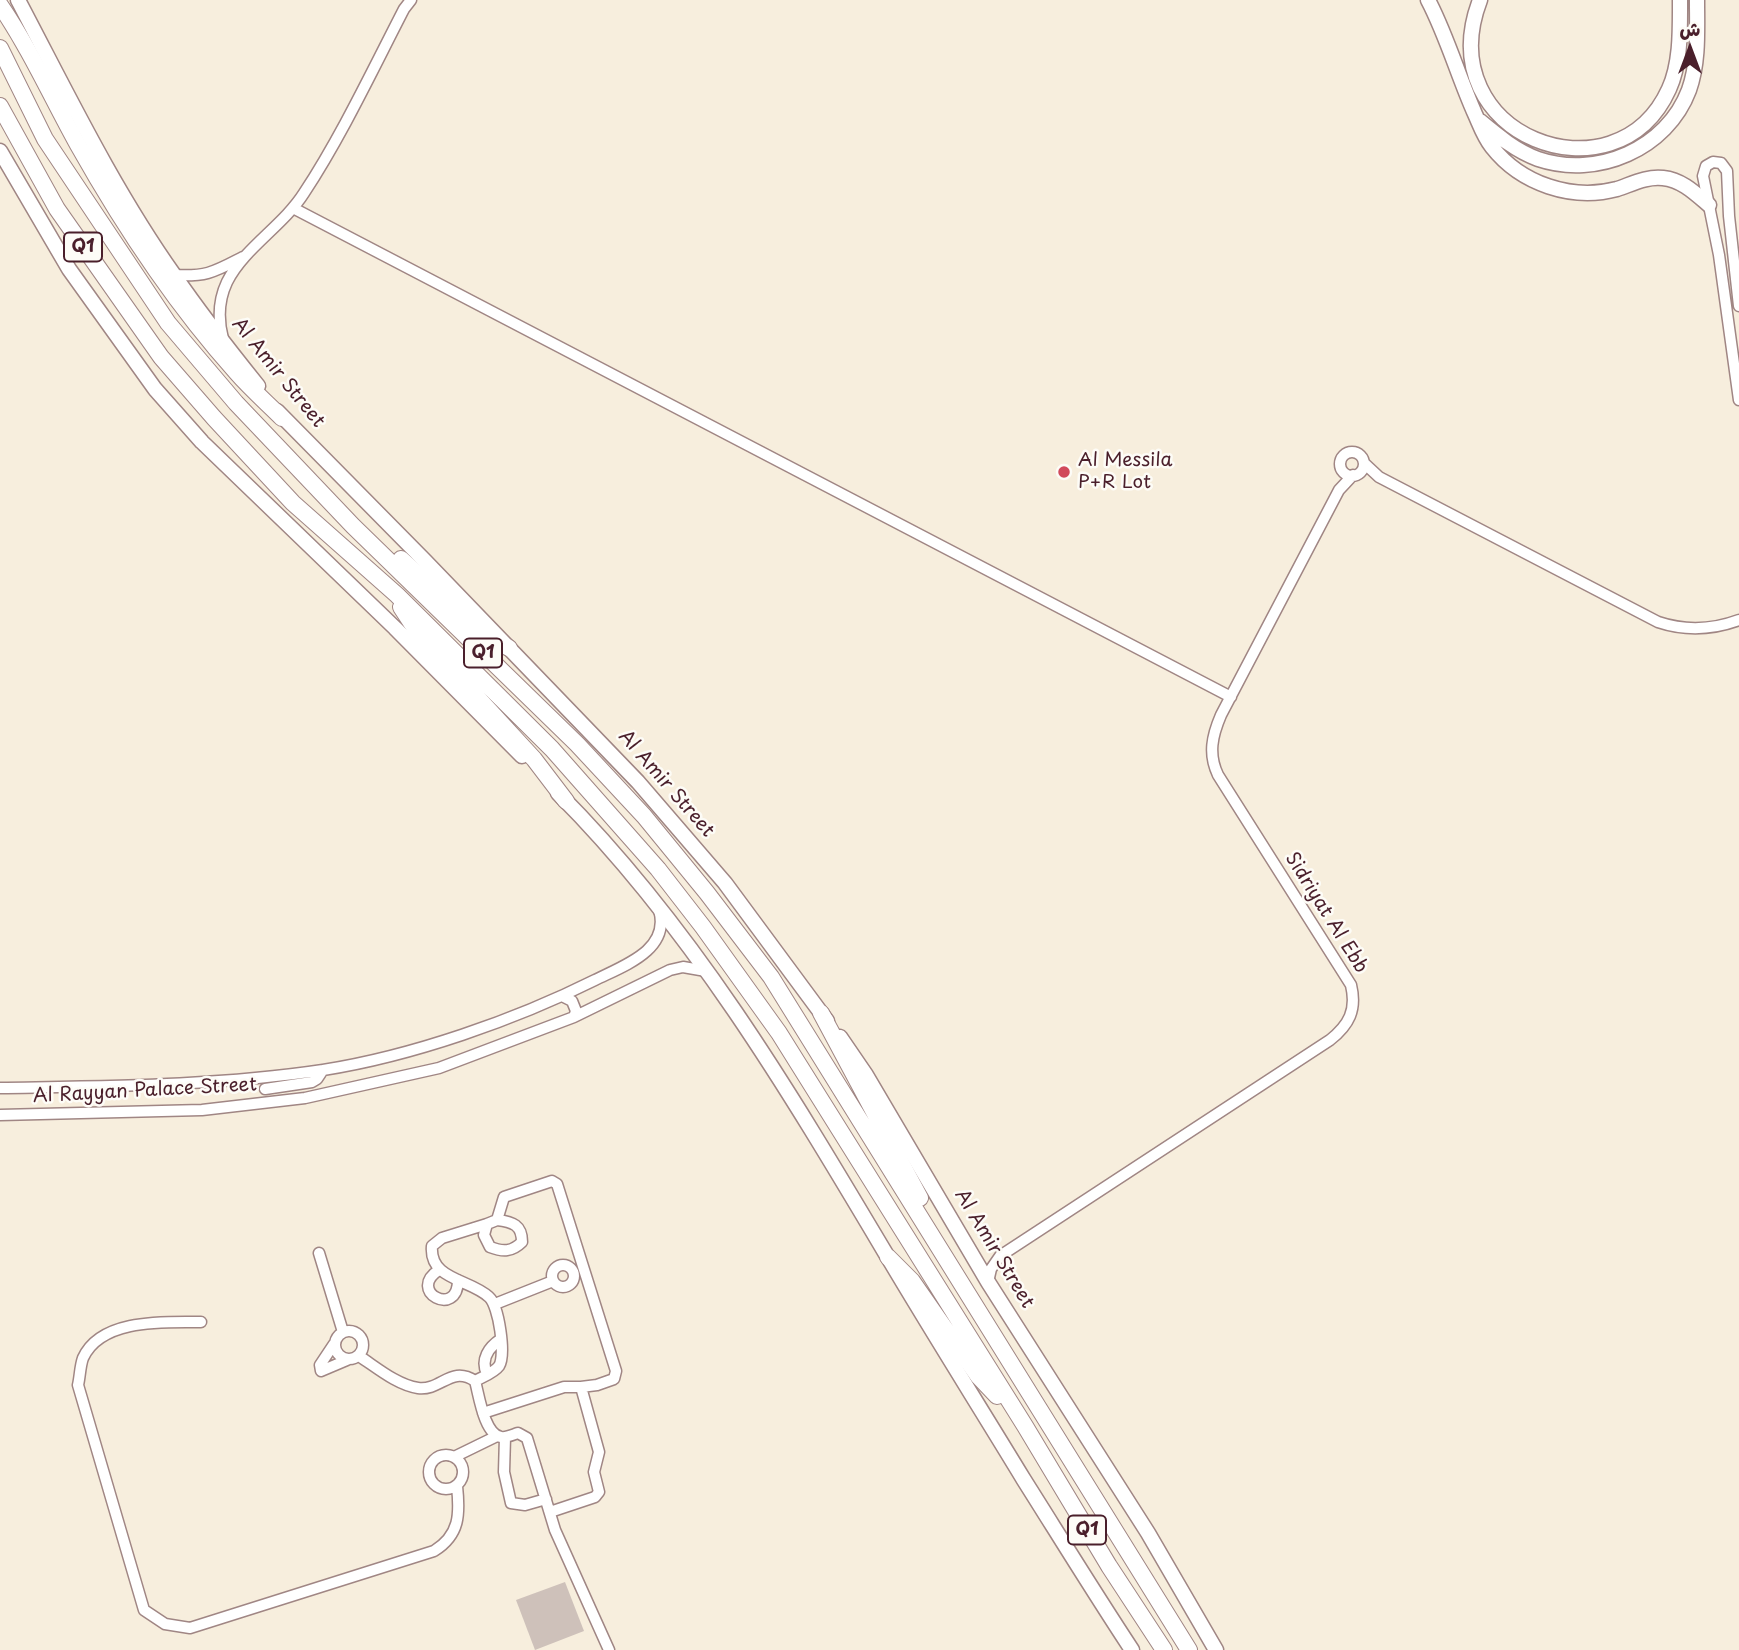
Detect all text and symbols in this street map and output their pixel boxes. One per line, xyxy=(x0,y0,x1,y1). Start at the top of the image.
north arrow xyxy=(1655,14,1725,84)
text: ش xyxy=(1680,14,1700,42)
road number: Q1 xyxy=(64,232,102,262)
street label: Al Amir Street xyxy=(227,314,329,432)
place label: Al Messila P+R Lot xyxy=(1078,450,1173,494)
marker: Al Messila P+R Lot xyxy=(1056,464,1072,480)
road number: Q1 xyxy=(464,638,502,668)
street label: Al Amir Street xyxy=(613,726,719,842)
street label: Sidriyat Al Ebb xyxy=(1280,848,1372,978)
street label: Al Rayyan Palace Street xyxy=(32,1074,258,1108)
street label: Al Amir Street xyxy=(950,1185,1038,1313)
road number: Q1 xyxy=(1068,1516,1106,1545)

